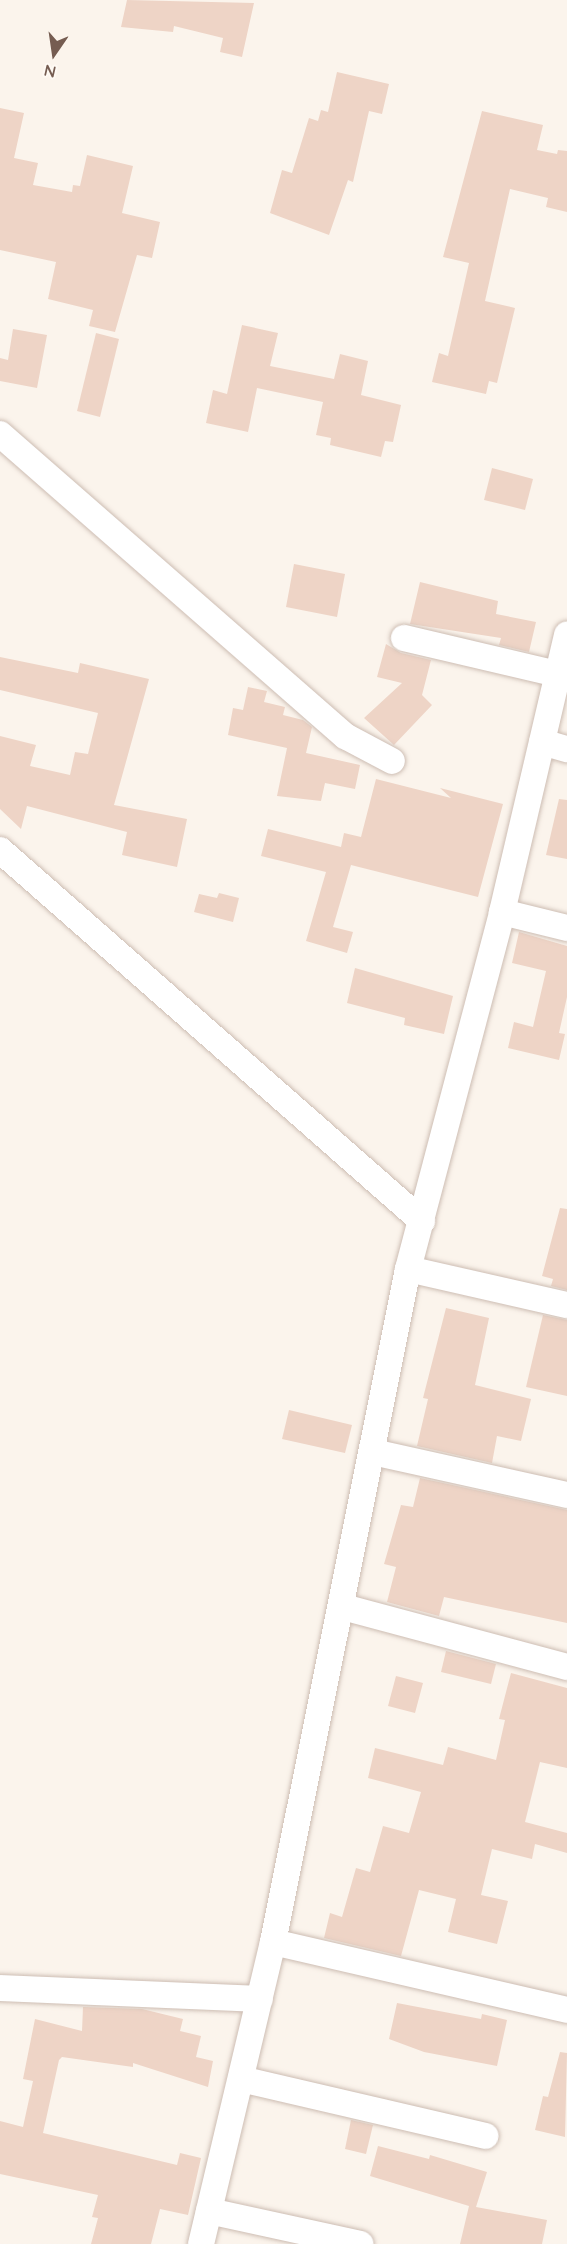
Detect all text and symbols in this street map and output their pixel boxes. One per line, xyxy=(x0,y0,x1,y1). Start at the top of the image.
north arrow xyxy=(24,24,84,84)
text: N xyxy=(42,60,58,83)

